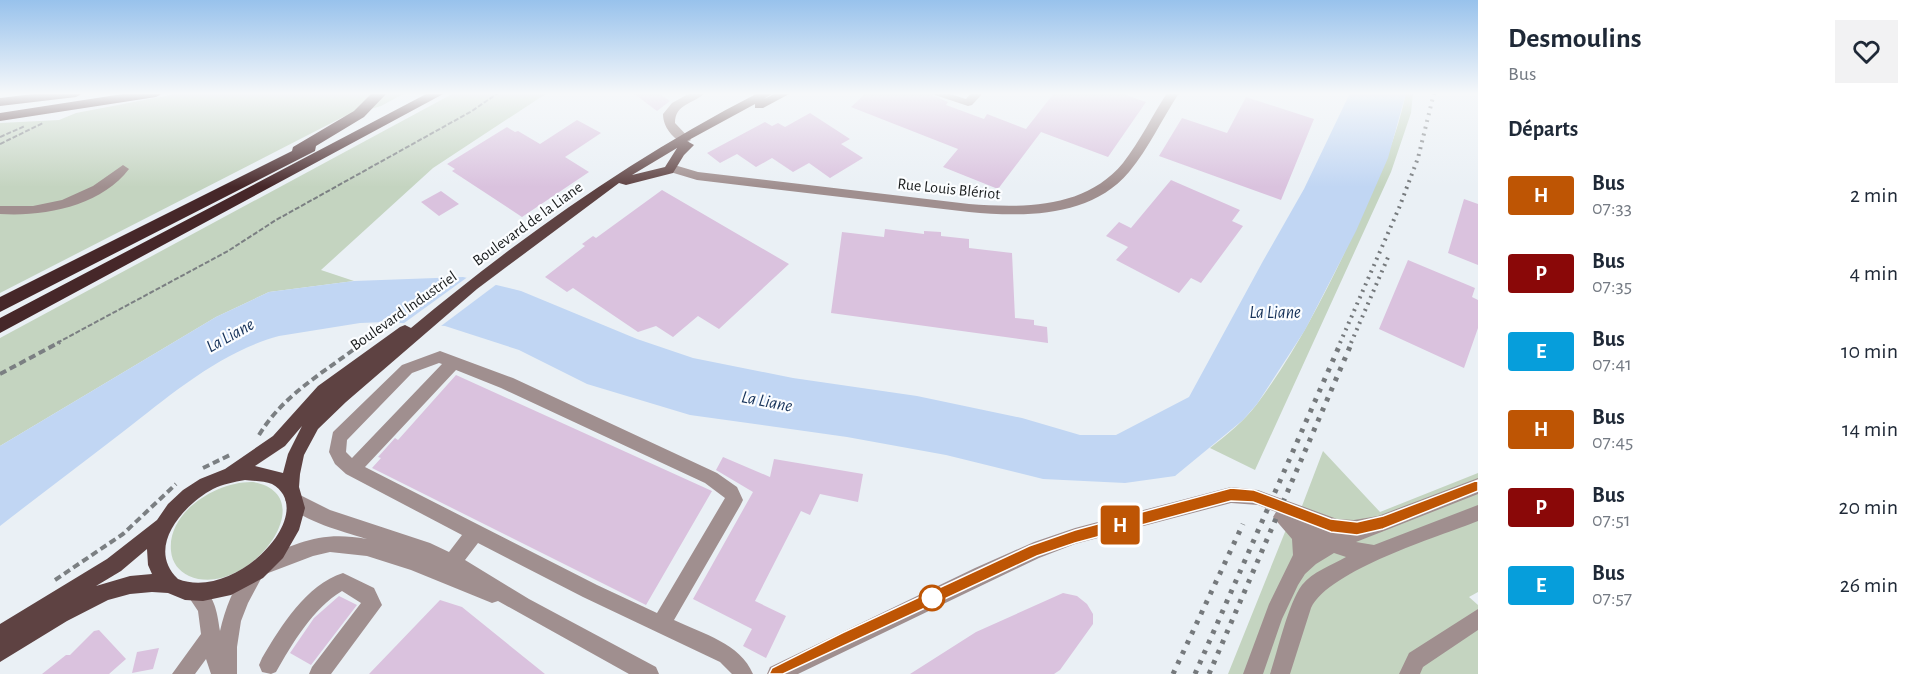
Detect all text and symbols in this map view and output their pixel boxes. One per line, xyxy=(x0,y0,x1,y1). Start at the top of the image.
button: heart xyxy=(1835,20,1898,83)
text: Desmoulins xyxy=(1508,25,1641,53)
text: Bus xyxy=(1508,64,1536,84)
text: Départs xyxy=(1508,118,1578,140)
text: Bus xyxy=(1592,172,1625,194)
street label: Rue Louis Blériot xyxy=(897,176,1001,202)
street label: Boulevard de la Liane xyxy=(470,179,585,269)
text: 2 min xyxy=(1850,184,1898,206)
text: H xyxy=(1534,185,1548,206)
text: 07:33 xyxy=(1592,198,1632,218)
text: Bus xyxy=(1592,250,1625,272)
text: 4 min xyxy=(1850,262,1898,284)
text: P xyxy=(1535,263,1547,284)
street label: Boulevard Industriel xyxy=(347,268,460,353)
text: 07:35 xyxy=(1592,276,1632,296)
water label: La Liane xyxy=(1249,304,1301,322)
water label: La Liane xyxy=(203,315,258,356)
text: Bus xyxy=(1592,328,1625,350)
text: 10 min xyxy=(1841,340,1898,362)
text: E xyxy=(1536,341,1546,362)
text: 07:41 xyxy=(1592,354,1632,374)
water label: La Liane xyxy=(740,388,794,416)
text: Bus xyxy=(1592,406,1625,428)
text: 14 min xyxy=(1842,418,1898,440)
text: H xyxy=(1534,419,1548,440)
text: 07:45 xyxy=(1592,432,1633,452)
text: Bus xyxy=(1592,484,1625,506)
text: 20 min xyxy=(1838,496,1898,518)
text: P xyxy=(1535,497,1547,518)
line badge: H xyxy=(1100,506,1140,544)
text: 07:51 xyxy=(1592,510,1631,530)
text: H xyxy=(1113,515,1127,536)
text: Bus xyxy=(1592,562,1625,584)
text: 26 min xyxy=(1840,574,1898,596)
text: E xyxy=(1536,575,1546,596)
unlabelled marker xyxy=(919,585,945,611)
text: 07:57 xyxy=(1592,588,1632,608)

